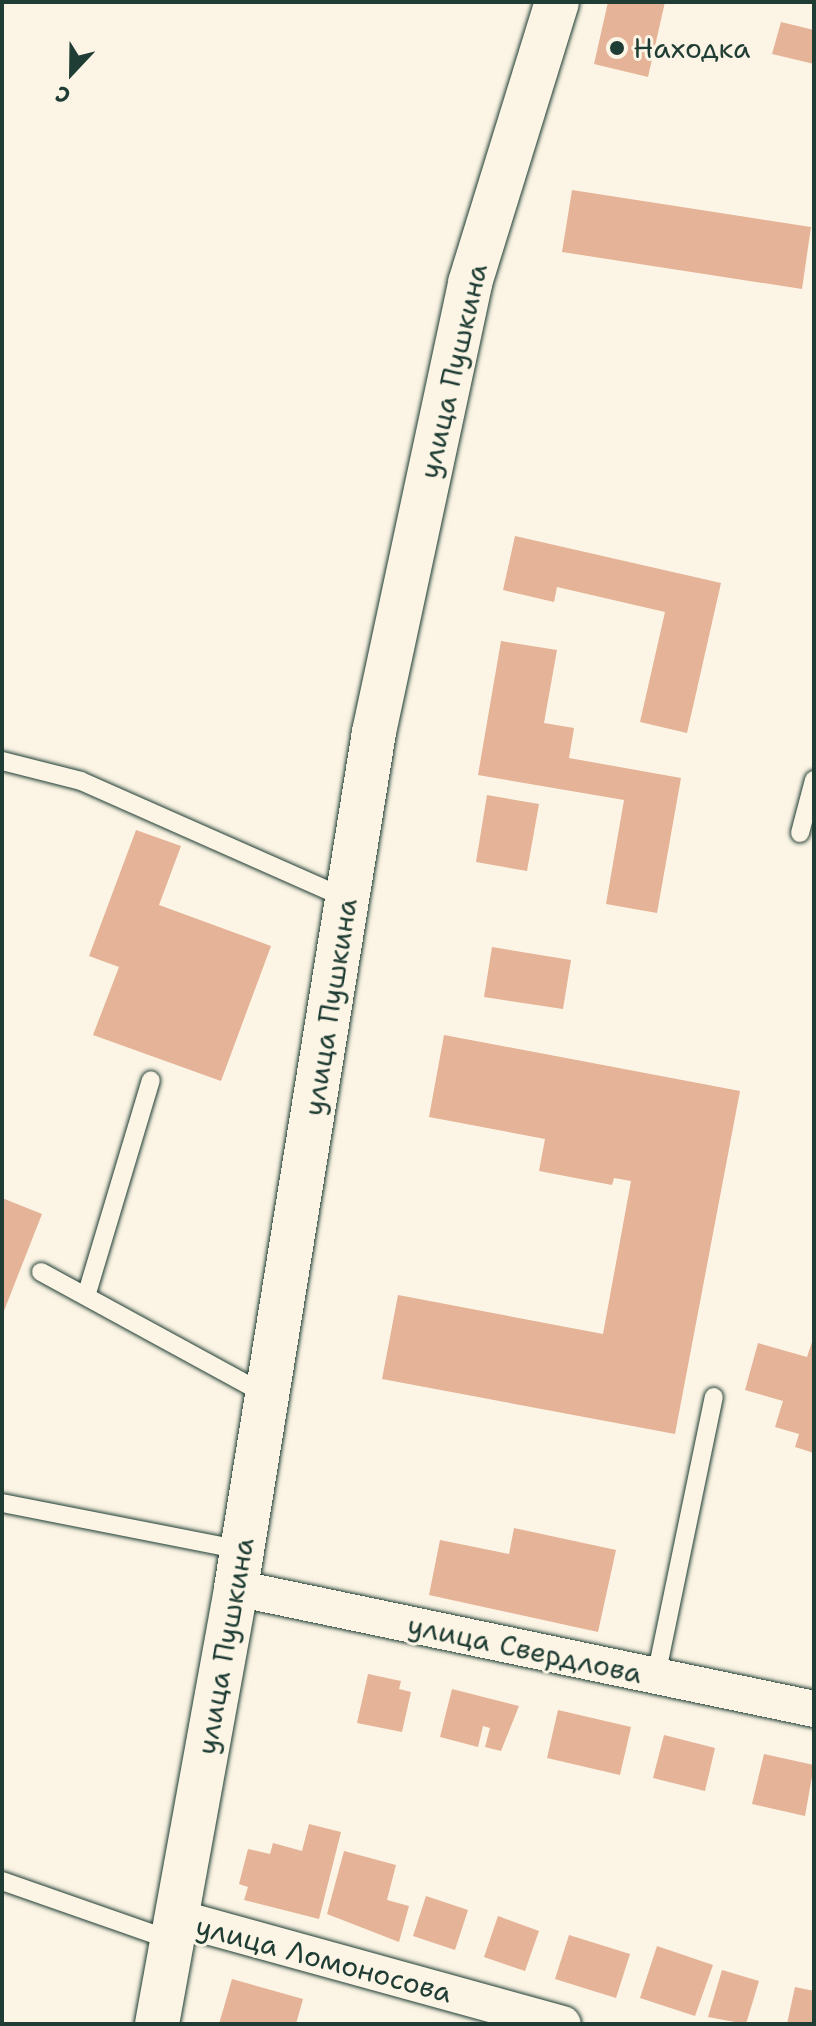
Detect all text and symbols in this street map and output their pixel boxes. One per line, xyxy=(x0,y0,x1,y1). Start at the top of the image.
place label: Находка xyxy=(633,31,750,65)
north arrow xyxy=(32,32,112,112)
marker: Находка xyxy=(608,39,626,57)
text: С xyxy=(51,79,75,111)
street label: улица Пушкина xyxy=(412,260,494,482)
street label: улица Пушкина xyxy=(296,896,364,1118)
street label: улица Пушкина xyxy=(189,1535,261,1757)
street label: улица Свердлова xyxy=(405,1608,645,1690)
street label: улица Ломоносова xyxy=(192,1909,456,2009)

